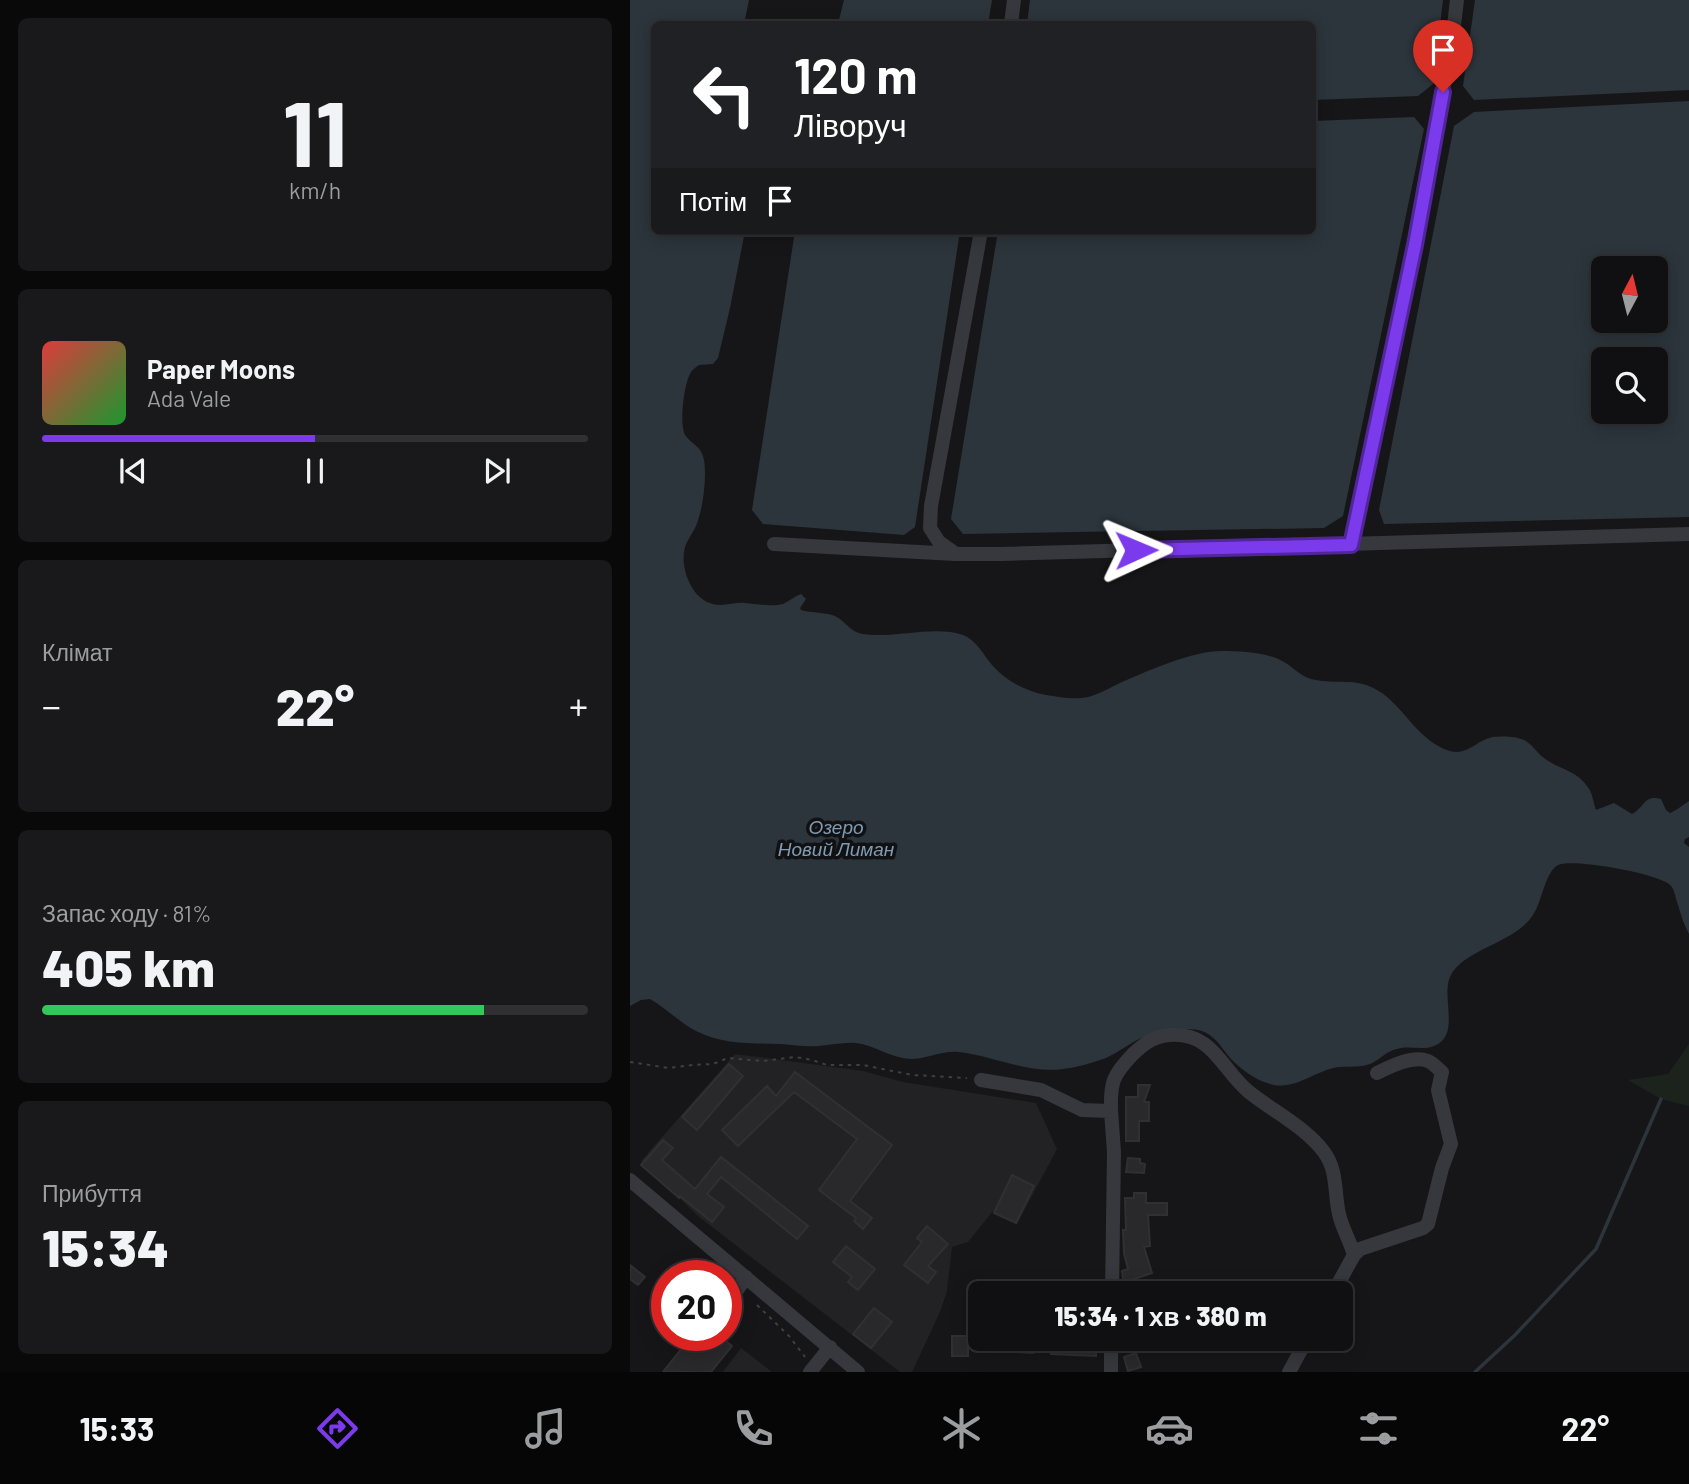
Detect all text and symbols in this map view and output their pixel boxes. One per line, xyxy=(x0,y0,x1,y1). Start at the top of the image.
pin xyxy=(1413,20,1473,92)
icon: arrive xyxy=(1424,31,1462,69)
text: 120 m xyxy=(794,45,917,104)
icon: left xyxy=(679,49,770,140)
text: 11 xyxy=(282,76,348,185)
text: Ліворуч xyxy=(794,105,907,143)
text: km/h xyxy=(289,176,341,204)
icon: arrive xyxy=(761,182,799,220)
text: Потім xyxy=(679,185,747,216)
north arrow xyxy=(1591,256,1668,332)
map controls xyxy=(1591,256,1668,424)
button: search xyxy=(1591,347,1668,424)
text: Paper Moons xyxy=(147,353,295,384)
text: Ada Vale xyxy=(147,384,231,412)
icon: previous xyxy=(114,452,152,490)
icon: pause xyxy=(296,452,334,490)
icon: next xyxy=(478,452,516,490)
position arrow xyxy=(1099,513,1173,587)
text: Клімат xyxy=(42,638,113,666)
text: 22° xyxy=(276,674,354,736)
text: − xyxy=(42,682,61,728)
text: + xyxy=(569,682,588,728)
water label: Озеро Новий Лиман xyxy=(778,815,895,860)
text: Запас ходу · 81% xyxy=(42,899,211,927)
text: 405 km xyxy=(42,935,215,997)
text: Прибуття xyxy=(42,1179,142,1207)
text: 15:34 xyxy=(42,1215,169,1277)
speed limit sign: 20 xyxy=(651,1260,742,1351)
text: 15:34 · 1 хв · 380 m xyxy=(1054,1300,1267,1331)
icon: directions xyxy=(313,1404,362,1453)
icon: music xyxy=(521,1404,570,1453)
icon: phone xyxy=(729,1404,778,1453)
icon: climate xyxy=(937,1404,986,1453)
icon: car xyxy=(1145,1404,1194,1453)
icon: filters xyxy=(1354,1404,1403,1453)
text: 15:33 xyxy=(80,1409,154,1447)
text: 22° xyxy=(1562,1409,1609,1447)

